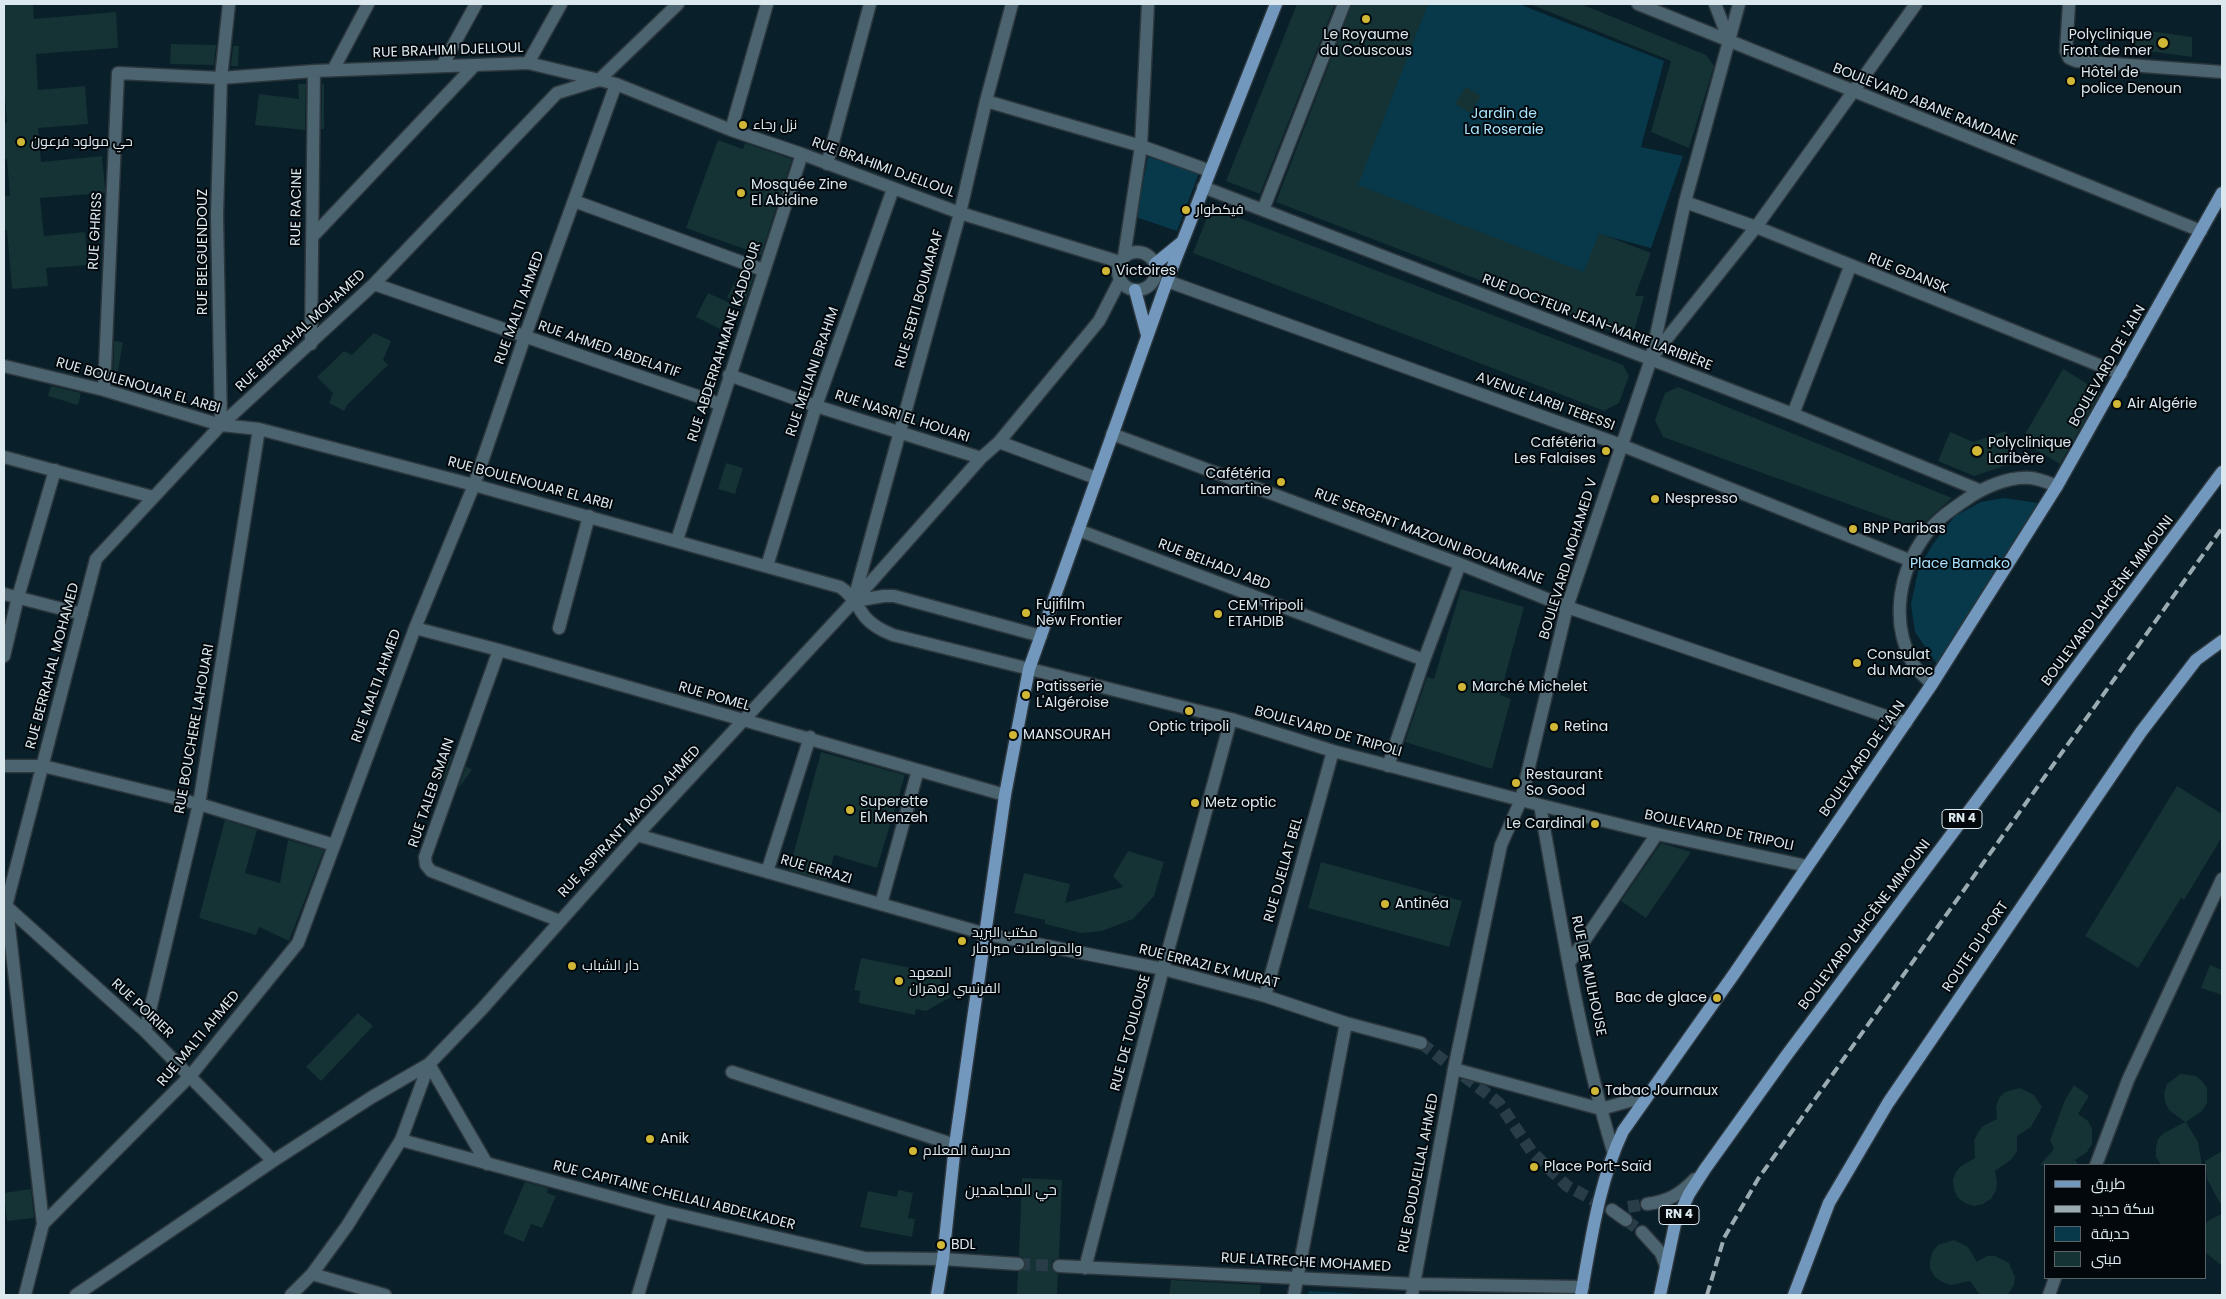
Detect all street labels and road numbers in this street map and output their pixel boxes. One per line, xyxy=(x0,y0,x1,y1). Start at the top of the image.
street label: RUE BRAHIMI DJELLOUL xyxy=(372,40,524,62)
street label: BOULEVARD ABANE RAMDANE xyxy=(1830,60,2020,150)
street label: RUE BRAHIMI DJELLOUL xyxy=(809,134,957,202)
street label: RUE RACINE xyxy=(288,168,306,246)
street label: RUE BELGUENDOUZ xyxy=(195,189,211,315)
street label: RUE GHRISS xyxy=(86,192,106,270)
street label: RUE SEBTI BOUMARAF xyxy=(892,228,948,370)
street label: RUE ABDERRAHMANE KADDOUR xyxy=(685,240,765,444)
street label: RUE MALTI AHMED xyxy=(492,249,548,367)
street label: RUE GDANSK xyxy=(1865,250,1951,298)
street label: RUE BERRAHAL MOHAMED xyxy=(233,266,369,396)
street label: RUE DOCTEUR JEAN-MARIE LARIBIÈRE xyxy=(1479,271,1715,375)
street label: BOULEVARD DE L'ALN xyxy=(2066,302,2150,430)
street label: RUE MELIANI BRAHIM xyxy=(783,305,843,439)
street label: RUE AHMED ABDELATIF xyxy=(536,318,682,382)
street label: RUE BOULENOUAR EL ARBI xyxy=(54,354,222,418)
street label: AVENUE LARBI TEBESSI xyxy=(1473,369,1617,435)
street label: RUE NASRI EL HOUARI xyxy=(833,387,971,447)
street label: RUE BOULENOUAR EL ARBI xyxy=(446,454,614,514)
street label: BOULEVARD MOHAMED V xyxy=(1536,476,1602,642)
street label: RUE SERGENT MAZOUNI BOUAMRANE xyxy=(1312,485,1546,589)
street label: BOULEVARD LAHCÈNE MIMOUNI xyxy=(2039,513,2177,689)
street label: RUE BELHADJ ABD xyxy=(1156,536,1272,594)
street label: RUE BERRAHAL MOHAMED xyxy=(23,581,83,751)
street label: RUE MALTI AHMED xyxy=(349,627,405,745)
street label: RUE BOUCHERE LAHOUARI xyxy=(172,643,218,815)
street label: RUE POMEL xyxy=(676,679,752,715)
street label: BOULEVARD DE L'ALN xyxy=(1817,698,1909,820)
street label: BOULEVARD DE TRIPOLI xyxy=(1253,703,1403,761)
street label: RUE TALEB SMAIN xyxy=(405,736,459,850)
street label: RUE ASPIRANT MAOUD AHMED xyxy=(555,743,705,901)
street label: BOULEVARD DE TRIPOLI xyxy=(1643,807,1795,855)
road number: RN 4 xyxy=(1942,810,1982,829)
street label: RUE DJELLAT BEL xyxy=(1261,816,1307,924)
street label: BOULEVARD LAHCÈNE MIMOUNI xyxy=(1796,837,1934,1013)
street label: RUE ERRAZI xyxy=(778,852,854,888)
street label: ROUTE DU PORT xyxy=(1939,898,2013,996)
street label: RUE DE MULHOUSE xyxy=(1567,914,1609,1038)
street label: RUE ERRAZI EX MURAT xyxy=(1137,941,1281,993)
street label: RUE DE TOULOUSE xyxy=(1107,973,1155,1093)
street label: RUE POIRIER xyxy=(107,976,177,1042)
street label: RUE MALTI AHMED xyxy=(154,988,244,1090)
street label: RUE BOUDJELLAL AHMED xyxy=(1395,1092,1443,1254)
street label: RUE CAPITAINE CHELLALI ABDELKADER xyxy=(551,1158,797,1234)
road number: RN 4 xyxy=(1659,1206,1699,1224)
street label: RUE LATRECHE MOHAMED xyxy=(1220,1250,1392,1276)

